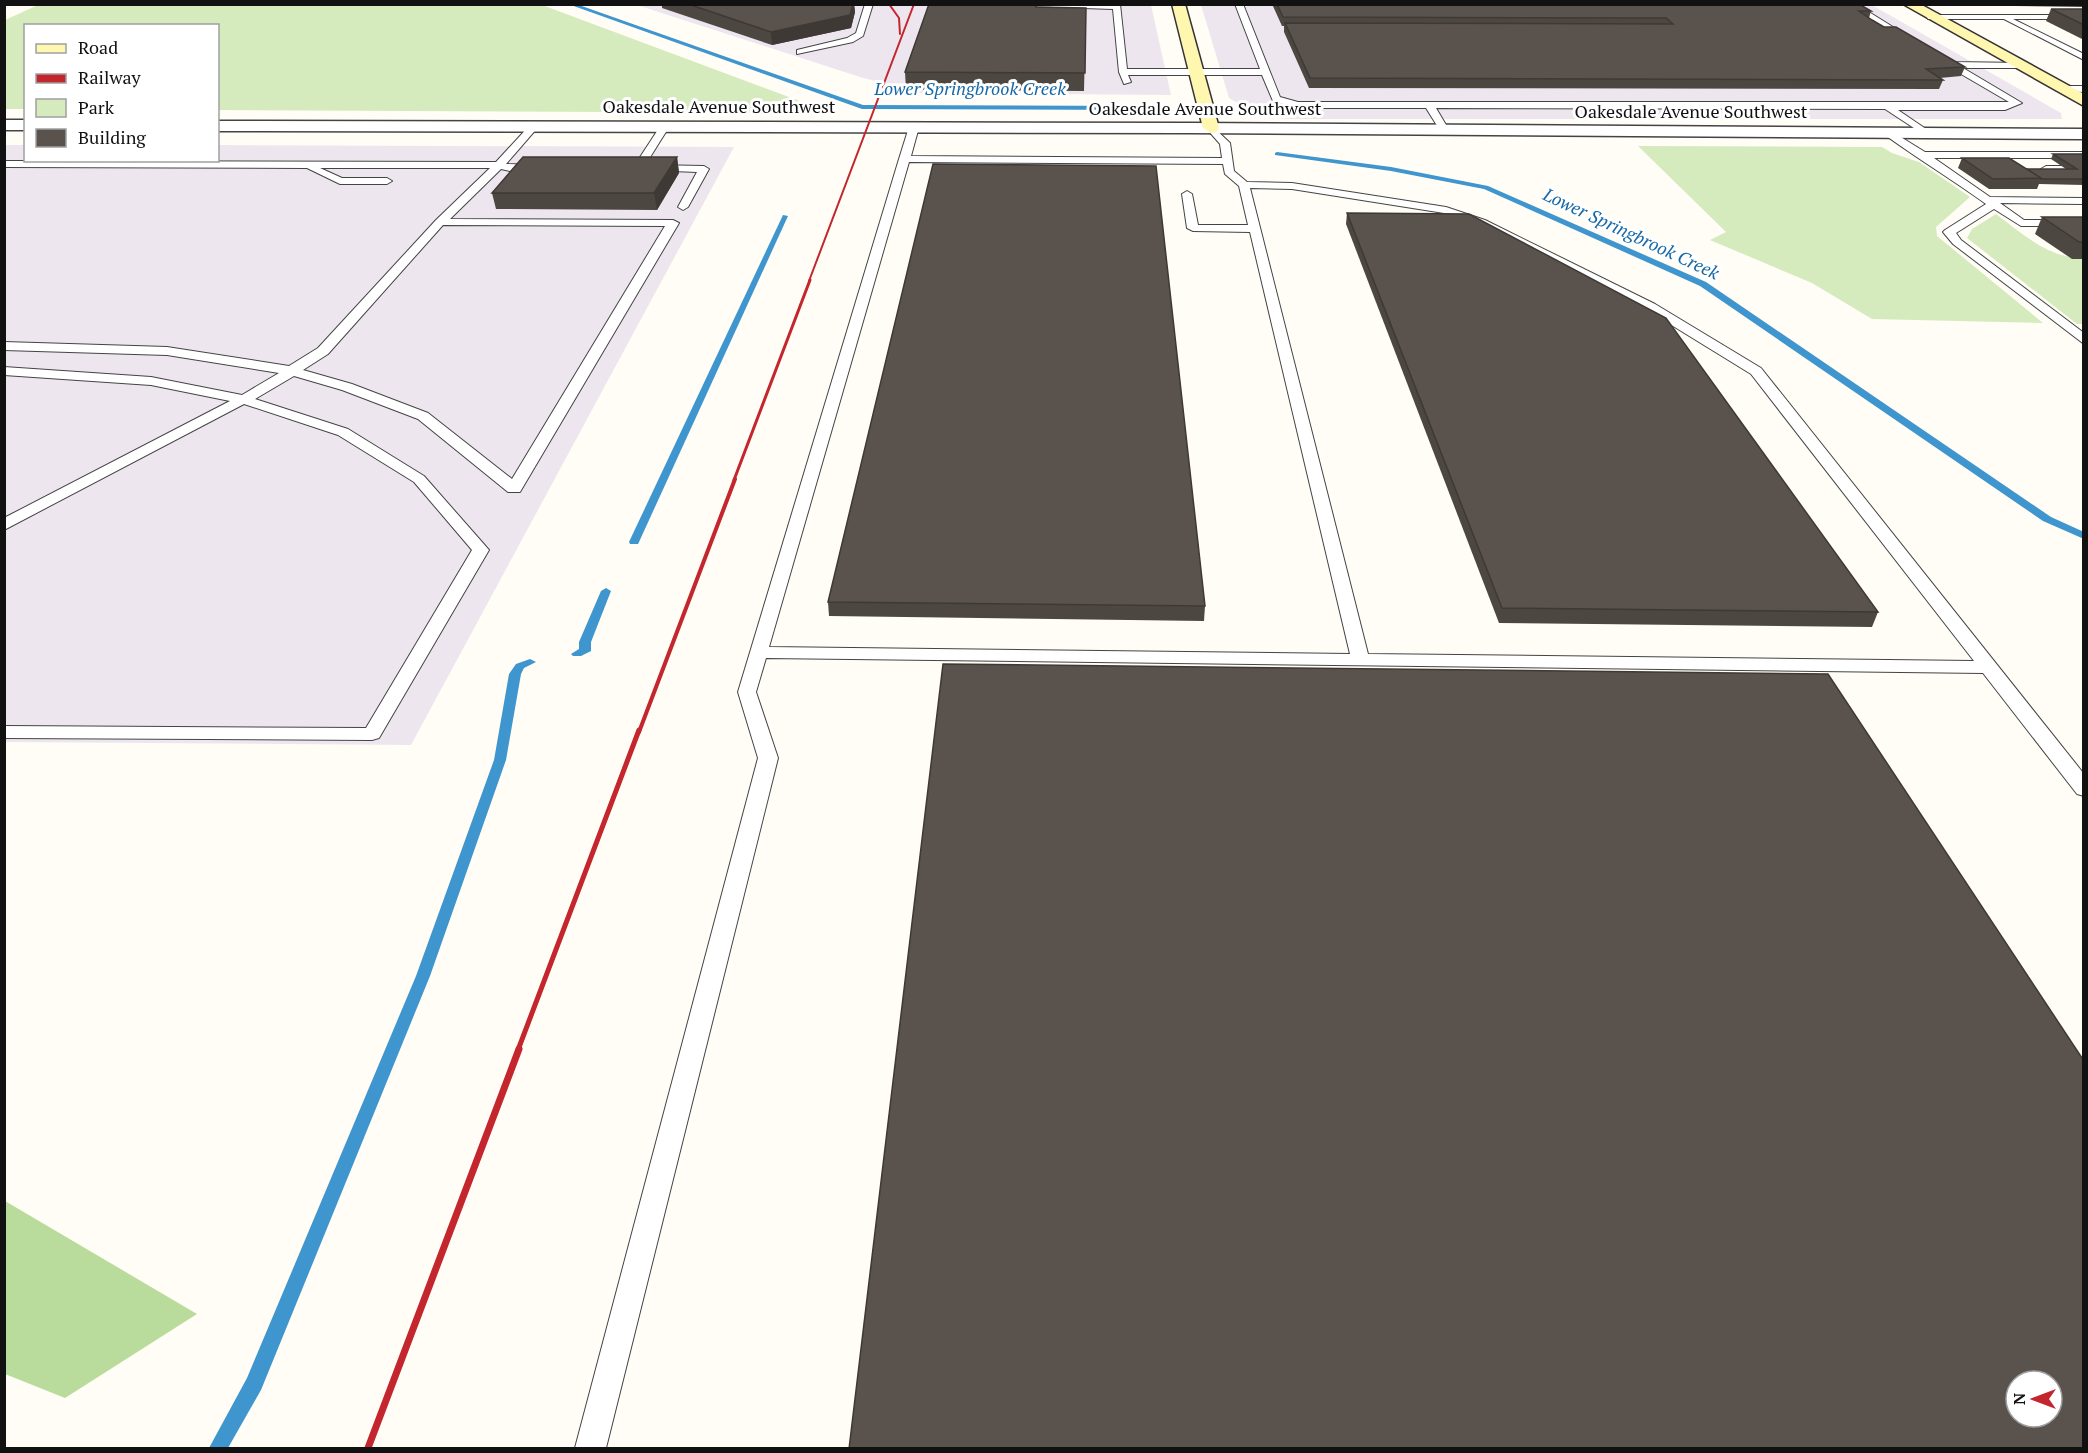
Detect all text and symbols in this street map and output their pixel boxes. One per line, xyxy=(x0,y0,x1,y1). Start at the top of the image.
legend xyxy=(24,24,219,162)
text: Road xyxy=(78,35,118,59)
text: Railway xyxy=(78,65,142,89)
water label: Lower Springbrook Creek xyxy=(873,76,1066,100)
street label: Oakesdale Avenue Southwest xyxy=(603,94,836,118)
text: Park xyxy=(78,95,115,119)
street label: Oakesdale Avenue Southwest xyxy=(1089,96,1322,120)
street label: Oakesdale Avenue Southwest xyxy=(1575,99,1808,123)
text: Building xyxy=(78,125,146,149)
water label: Lower Springbrook Creek xyxy=(1539,181,1724,285)
north arrow xyxy=(2004,1369,2064,1429)
text: N xyxy=(2008,1393,2030,1405)

